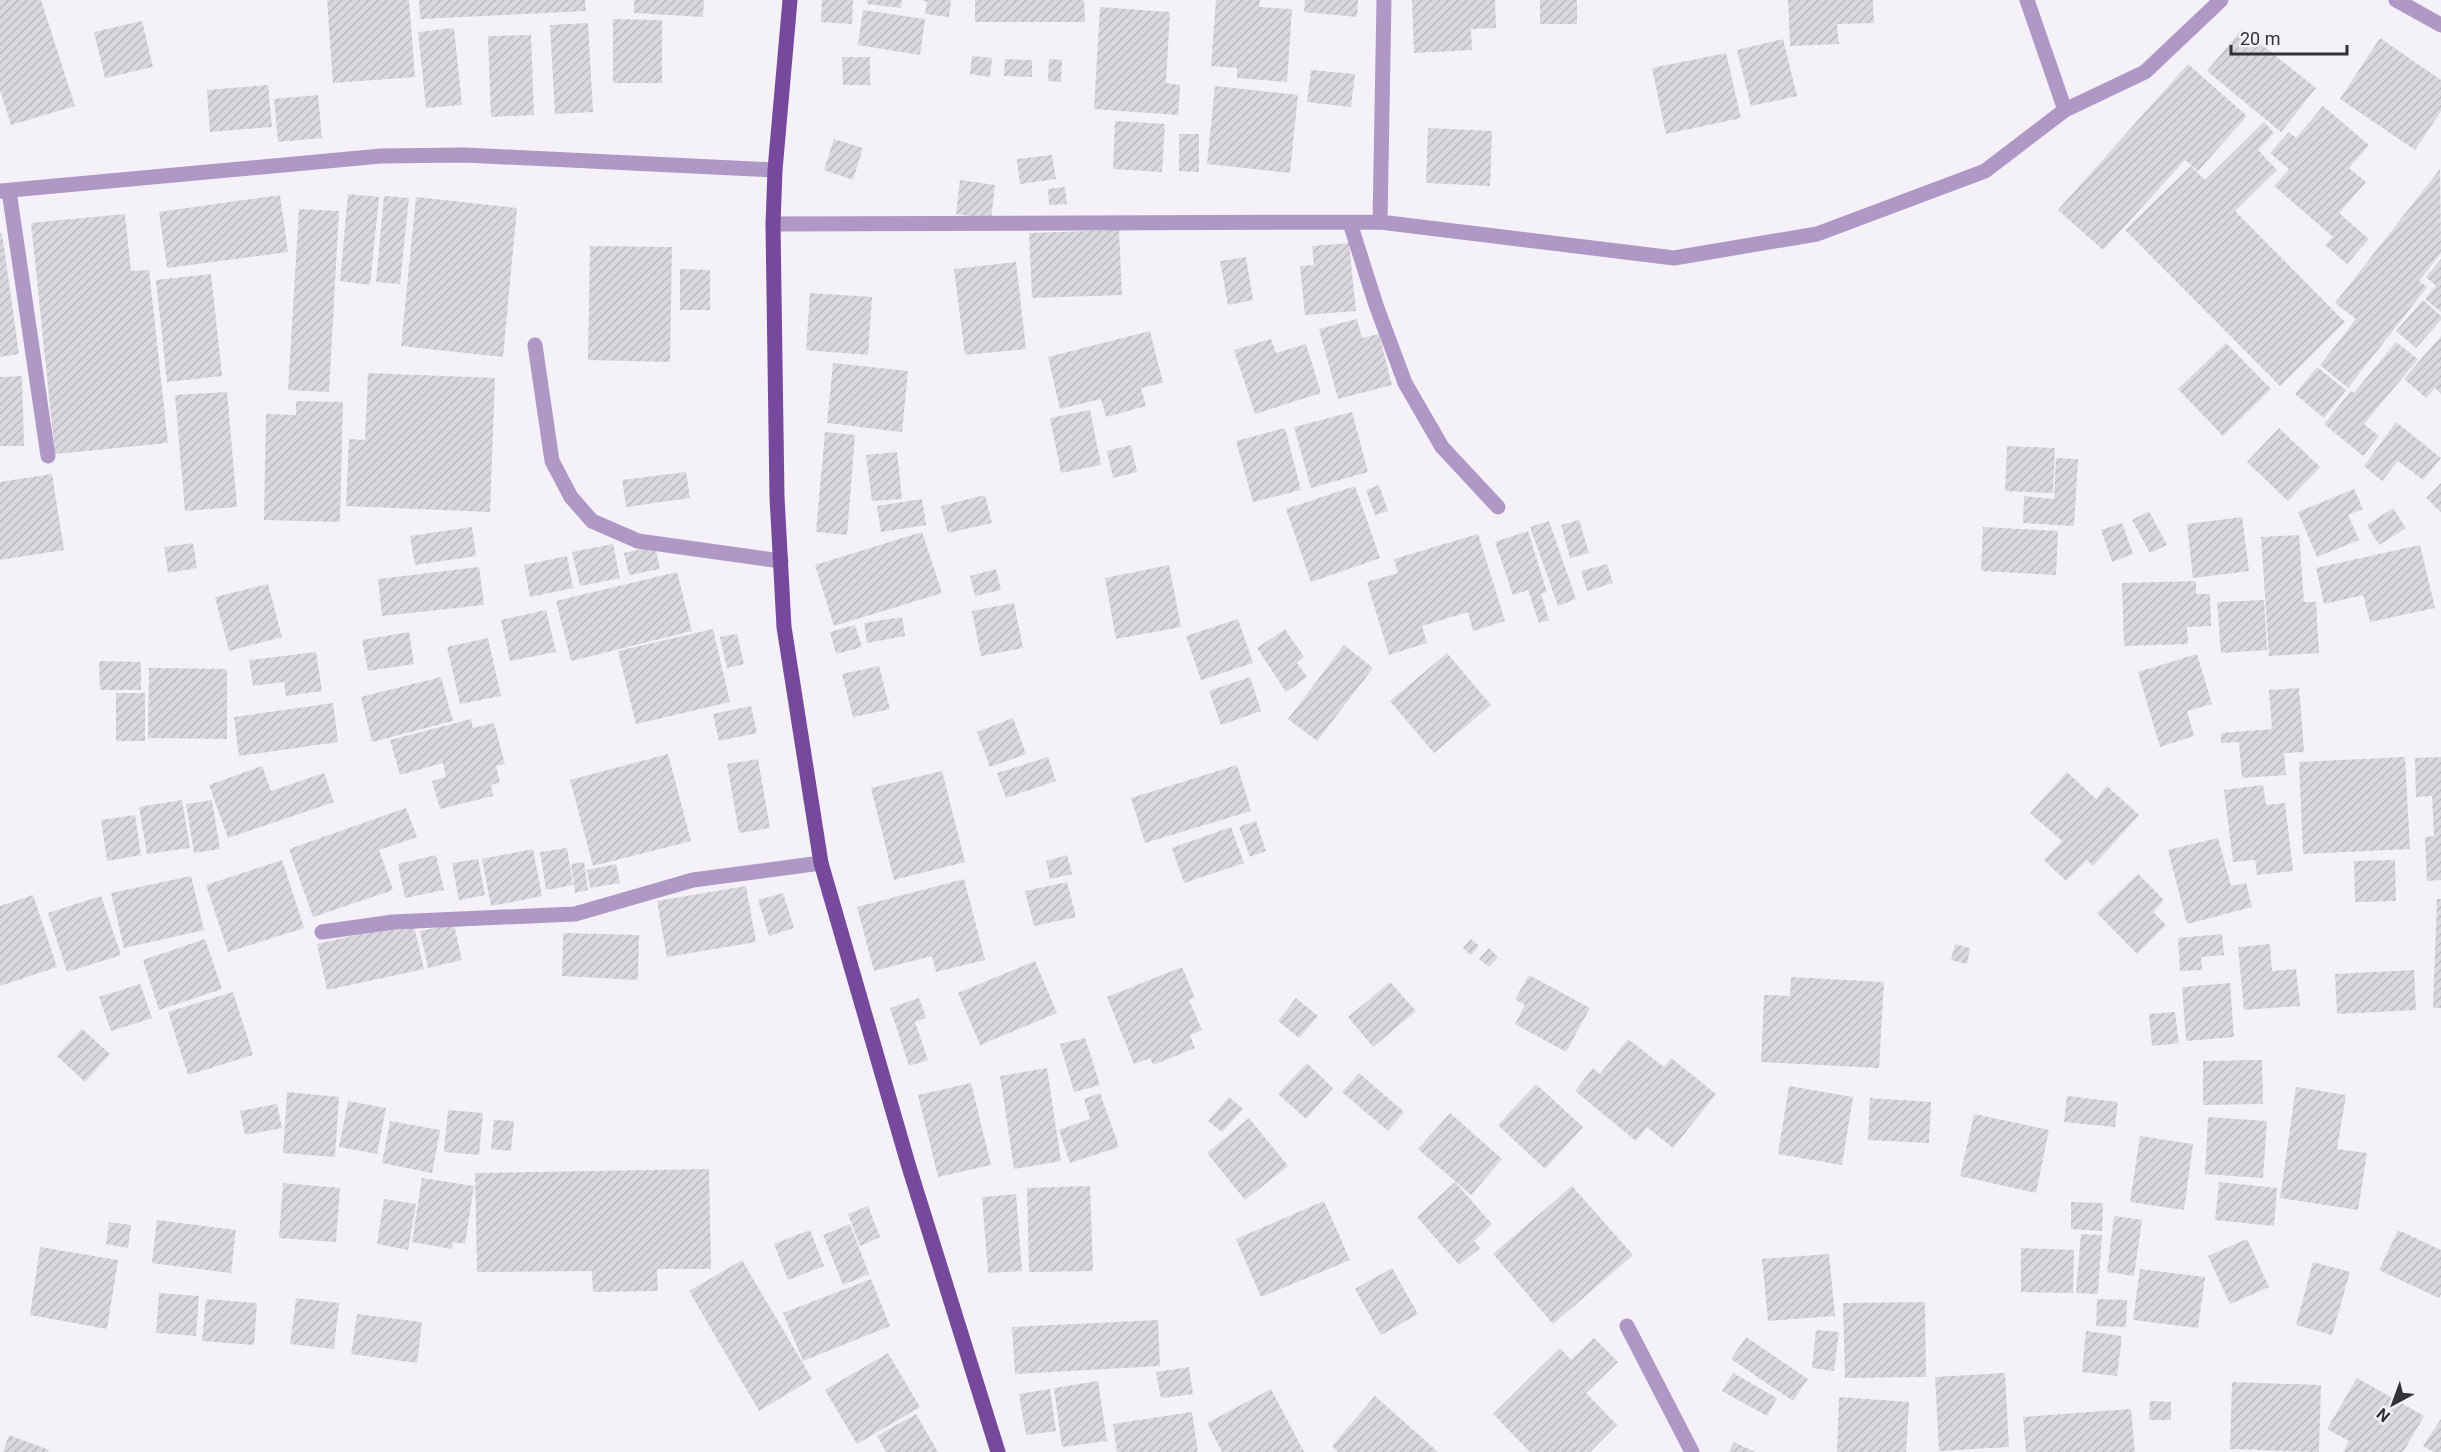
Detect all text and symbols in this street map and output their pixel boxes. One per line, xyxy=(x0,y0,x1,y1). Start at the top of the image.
scale bar xyxy=(2231,18,2346,56)
text: 20 m xyxy=(2240,28,2280,49)
north arrow xyxy=(2363,1374,2423,1434)
text: N xyxy=(2373,1404,2394,1426)

